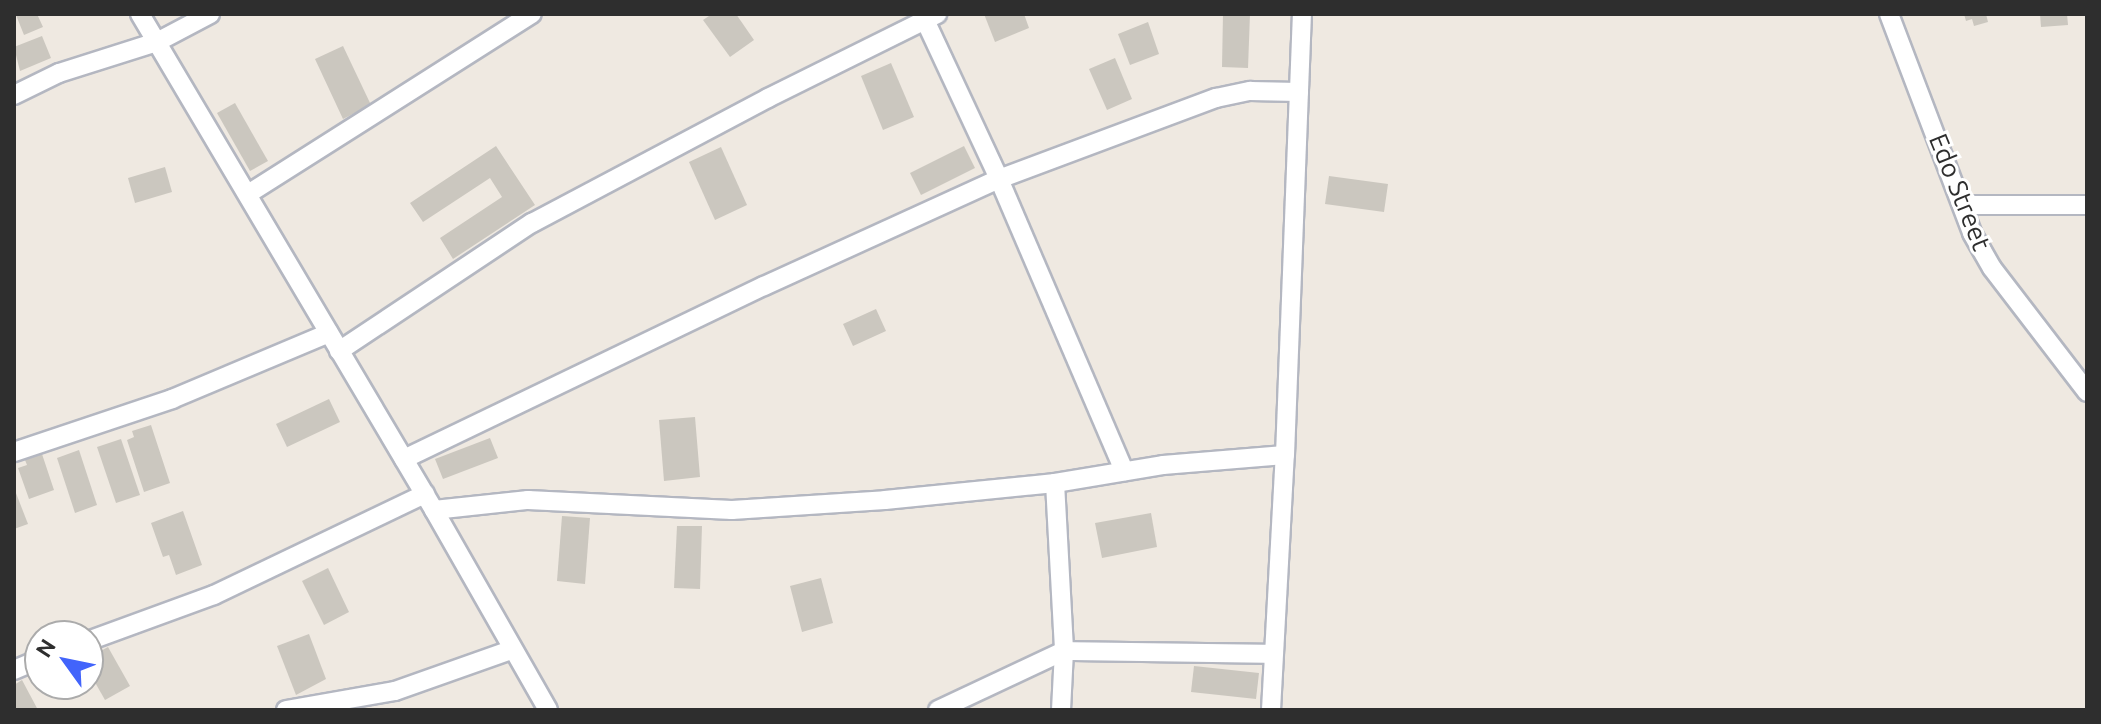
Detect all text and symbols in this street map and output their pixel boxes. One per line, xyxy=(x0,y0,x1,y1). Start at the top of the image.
street label: Edo Street xyxy=(1922,129,1998,255)
north arrow xyxy=(24,620,104,700)
text: N xyxy=(30,634,60,661)

